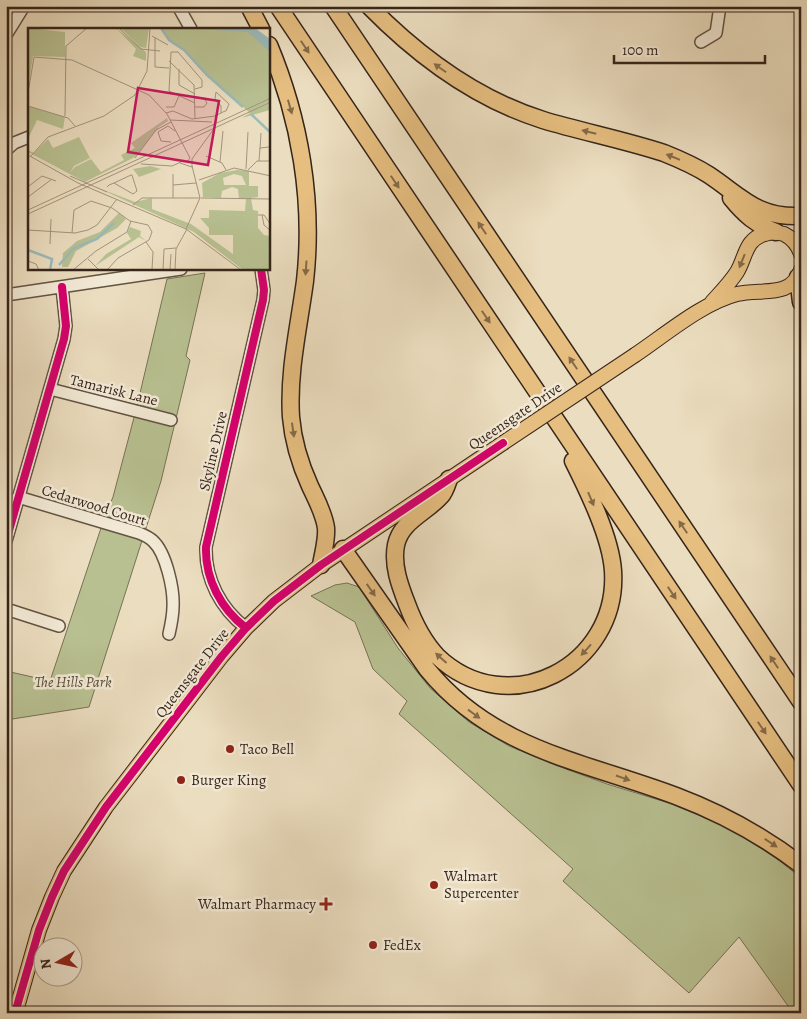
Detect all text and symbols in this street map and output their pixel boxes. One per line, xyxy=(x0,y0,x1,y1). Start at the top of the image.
inset map xyxy=(28,28,270,270)
scale bar xyxy=(614,32,766,64)
one-way arrow xyxy=(300,40,310,53)
text: 100 m xyxy=(622,40,659,60)
one-way arrow xyxy=(434,63,447,73)
one-way arrow xyxy=(287,100,295,115)
one-way arrow xyxy=(581,128,596,136)
one-way arrow xyxy=(665,153,680,161)
one-way arrow xyxy=(391,175,400,188)
one-way arrow xyxy=(477,221,487,235)
one-way arrow xyxy=(737,254,745,268)
one-way arrow xyxy=(301,260,309,276)
one-way arrow xyxy=(481,310,491,323)
one-way arrow xyxy=(568,356,578,370)
street label: Tamarisk Lane xyxy=(68,369,160,411)
street label: Queensgate Drive xyxy=(464,377,566,455)
street label: Skyline Drive xyxy=(194,409,232,493)
one-way arrow xyxy=(289,422,297,438)
street label: Cedarwood Court xyxy=(39,480,149,530)
one-way arrow xyxy=(587,492,595,506)
one-way arrow xyxy=(678,520,688,534)
one-way arrow xyxy=(366,583,376,596)
one-way arrow xyxy=(667,586,676,600)
street label: Queensgate Drive xyxy=(151,624,234,722)
one-way arrow xyxy=(580,644,592,656)
one-way arrow xyxy=(435,652,447,664)
one-way arrow xyxy=(769,655,778,668)
park label: The Hills Park xyxy=(34,672,112,692)
one-way arrow xyxy=(467,708,480,719)
one-way arrow xyxy=(757,721,767,735)
place label: Taco Bell xyxy=(240,739,294,759)
marker: Taco Bell xyxy=(224,743,236,755)
place label: Burger King xyxy=(191,770,267,790)
marker: Burger King xyxy=(175,774,187,786)
one-way arrow xyxy=(615,775,630,782)
one-way arrow xyxy=(764,839,777,848)
place label: Walmart Supercenter xyxy=(443,866,519,903)
marker: Walmart Supercenter xyxy=(428,879,440,891)
place label: Walmart Pharmacy xyxy=(197,894,316,914)
marker: Walmart Pharmacy xyxy=(320,898,332,910)
place label: FedEx xyxy=(383,935,421,955)
north arrow xyxy=(32,936,82,986)
marker: FedEx xyxy=(367,939,379,951)
text: N xyxy=(35,957,56,970)

